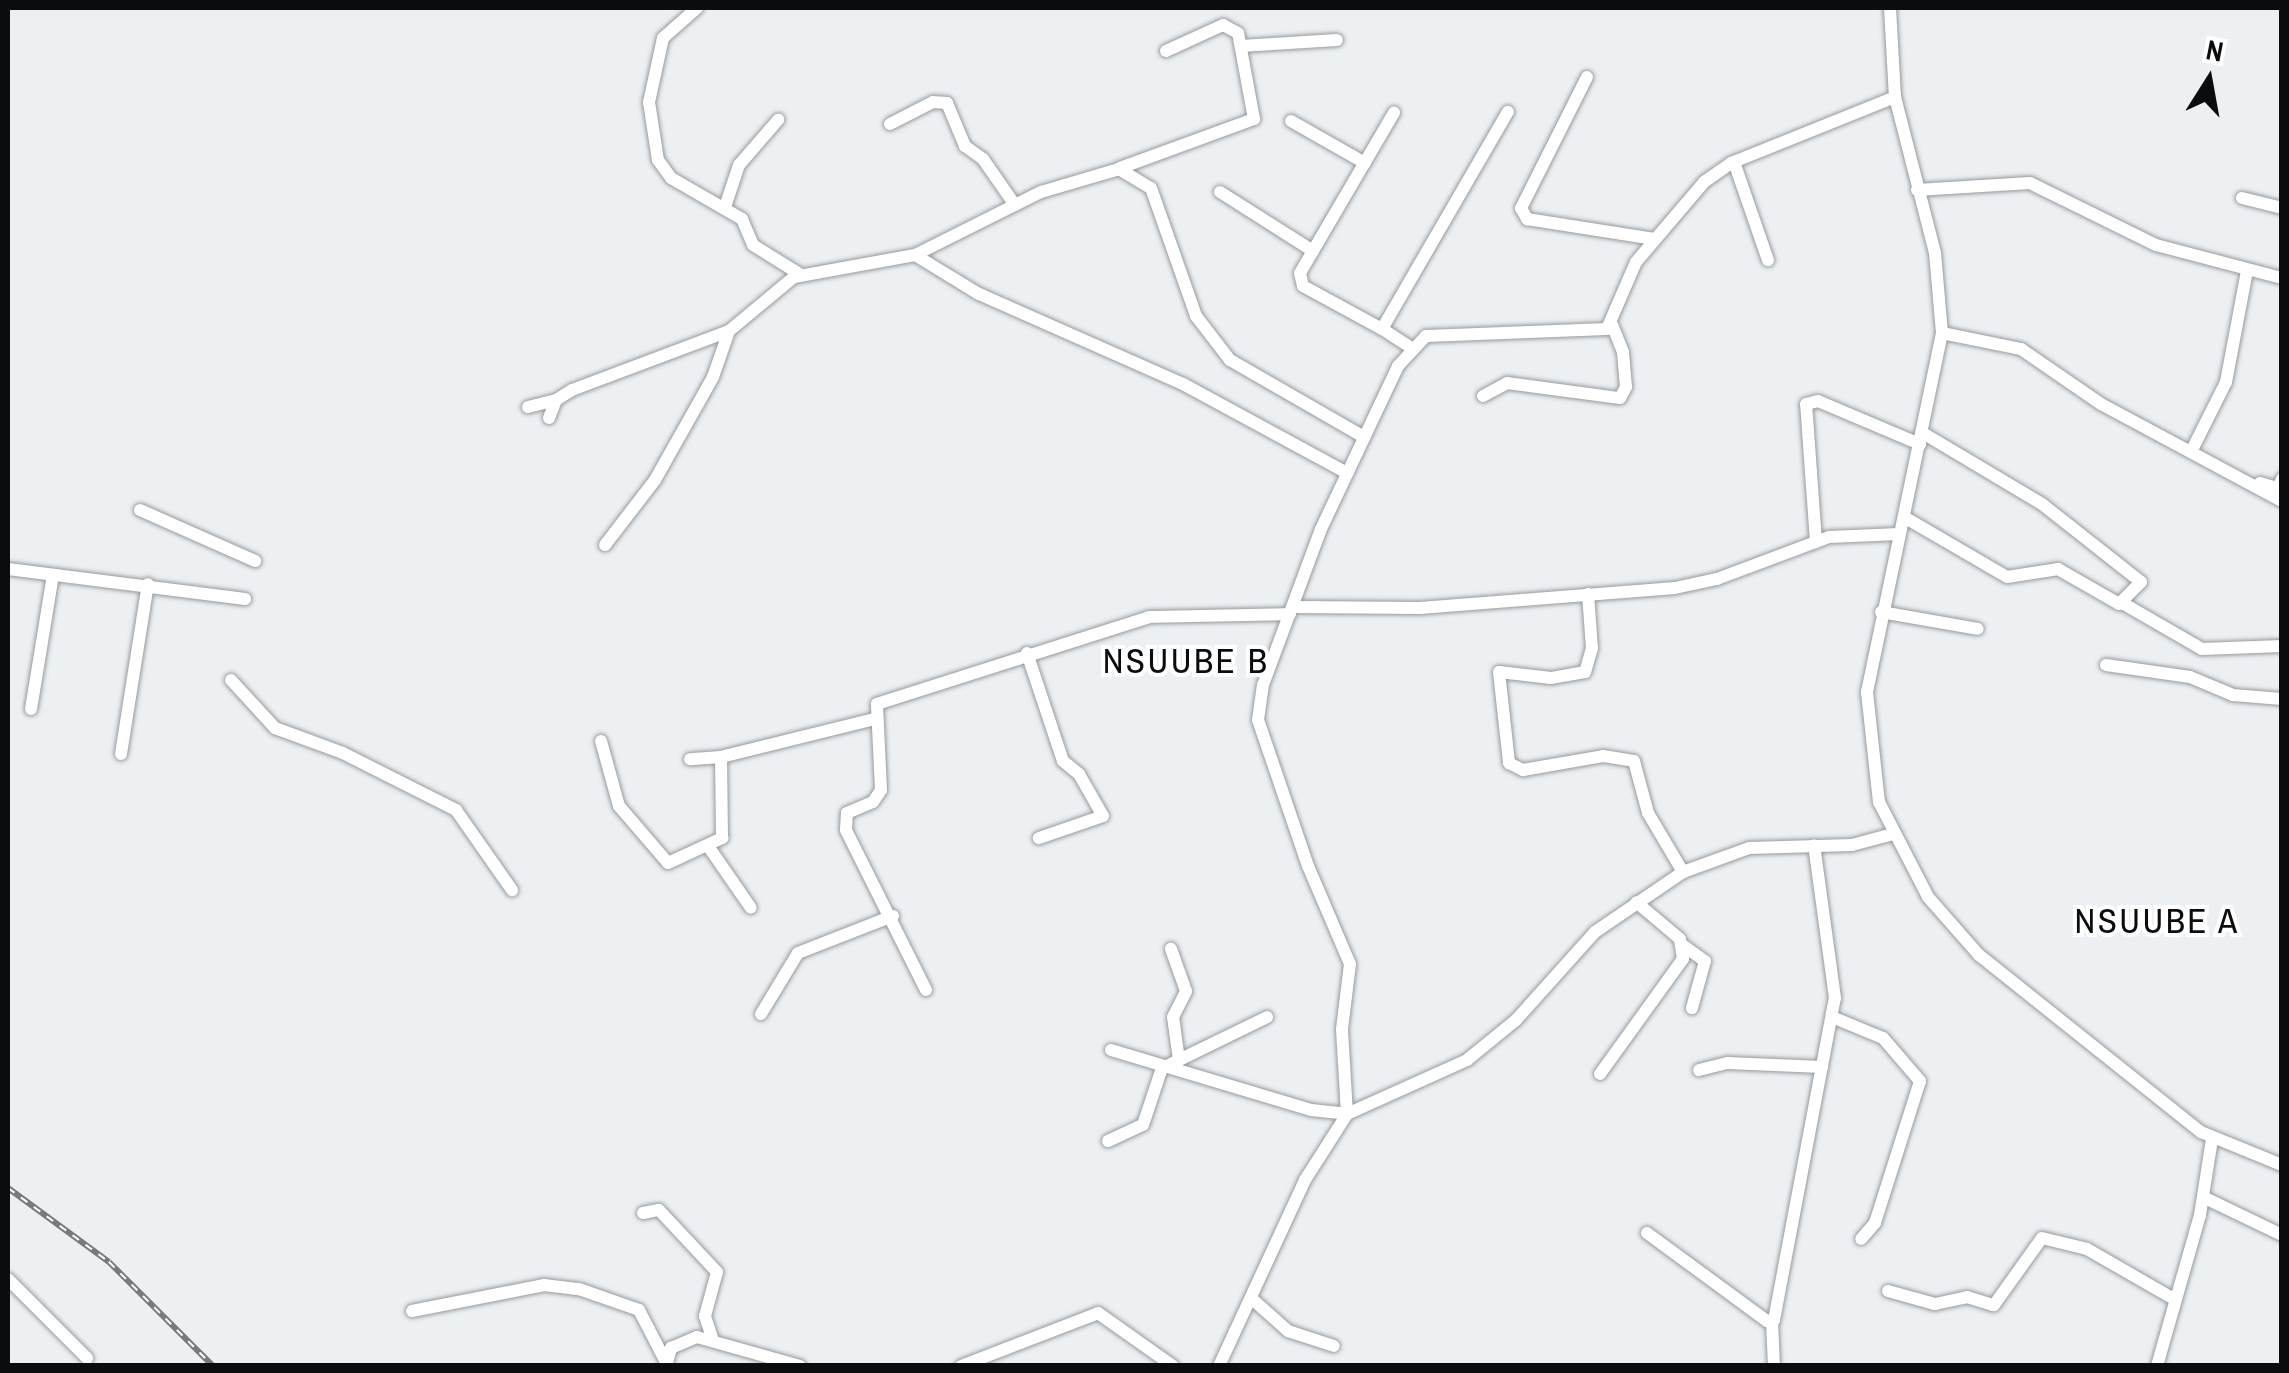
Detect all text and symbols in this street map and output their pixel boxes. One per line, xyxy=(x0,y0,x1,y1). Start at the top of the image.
north arrow xyxy=(2159,30,2259,130)
text: N xyxy=(2203,30,2226,71)
district label: NSUUBE B xyxy=(1103,640,1269,682)
district label: NSUUBE A xyxy=(2074,900,2240,942)

